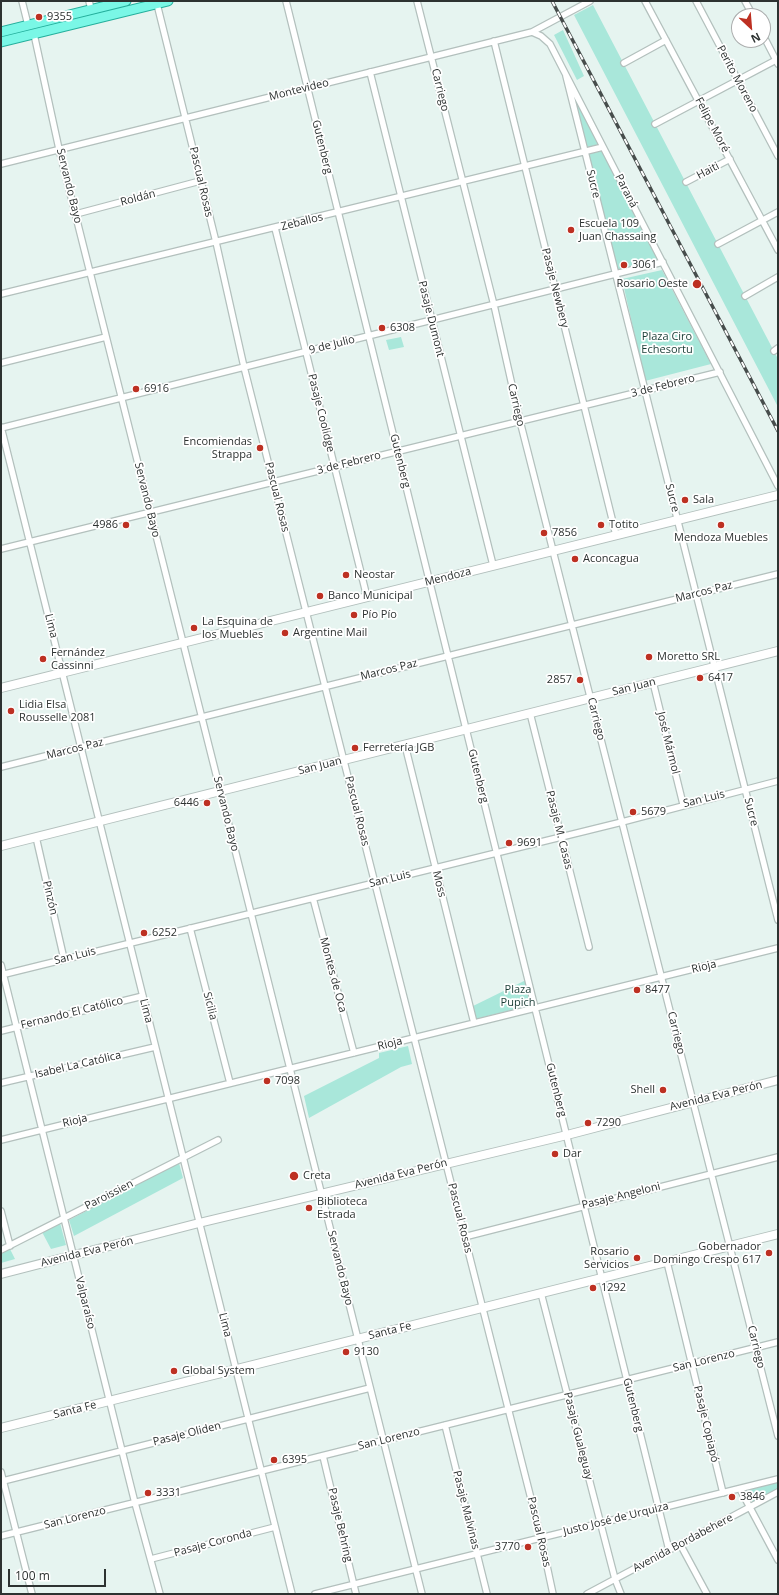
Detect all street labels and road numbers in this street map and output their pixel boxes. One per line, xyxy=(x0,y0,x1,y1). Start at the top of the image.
street label: Perito Moreno xyxy=(714,43,760,115)
street label: Carriego xyxy=(428,67,452,113)
street label: Montevideo xyxy=(268,76,330,104)
street label: Felipe Moré xyxy=(692,95,732,155)
street label: Gutenberg xyxy=(309,119,335,175)
street label: Pascual Rosas xyxy=(187,146,215,218)
street label: Servando Bayo xyxy=(53,147,85,225)
street label: Haiti xyxy=(694,160,722,182)
street label: Sucre xyxy=(583,168,603,200)
street label: Paraná xyxy=(612,172,640,210)
street label: Roldán xyxy=(119,187,157,209)
street label: Zeballos xyxy=(280,210,324,234)
street label: Pasaje Newbery xyxy=(539,247,571,329)
street label: Pasaje Dumont xyxy=(415,280,447,358)
street label: 9 de Julio xyxy=(308,333,356,357)
street label: Pasaje Coolidge xyxy=(305,372,337,454)
street label: 3 de Febrero xyxy=(630,372,696,400)
street label: Carriego xyxy=(505,382,527,428)
street label: Gutenberg xyxy=(387,433,413,489)
street label: 3 de Febrero xyxy=(316,449,382,477)
street label: Servando Bayo xyxy=(131,461,163,539)
street label: Pascual Rosas xyxy=(262,461,292,533)
street label: Sucre xyxy=(662,482,682,514)
street label: Mendoza xyxy=(423,565,473,589)
street label: Marcos Paz xyxy=(674,579,734,605)
street label: Lima xyxy=(42,612,60,640)
street label: Marcos Paz xyxy=(359,657,419,683)
street label: San Juan xyxy=(611,675,657,699)
street label: Carriego xyxy=(584,696,608,742)
street label: José Mármol xyxy=(654,710,682,776)
street label: Marcos Paz xyxy=(45,736,105,762)
street label: Gutenberg xyxy=(465,748,491,804)
street label: San Juan xyxy=(297,754,343,778)
street label: Servando Bayo xyxy=(210,775,242,853)
street label: Pascual Rosas xyxy=(342,775,372,847)
street label: San Luis xyxy=(682,787,726,811)
street label: Pasaje M. Casas xyxy=(543,789,575,871)
street label: Sucre xyxy=(741,796,761,828)
street label: San Luis xyxy=(368,867,412,891)
street label: Moss xyxy=(429,869,449,899)
street label: Pinzón xyxy=(40,880,60,916)
street label: Montes de Oca xyxy=(317,936,349,1014)
street label: San Luis xyxy=(53,944,97,968)
street label: Rioja xyxy=(690,958,718,976)
street label: Sicilia xyxy=(200,991,220,1021)
street label: Fernando El Católico xyxy=(19,994,125,1032)
street label: Lima xyxy=(137,997,155,1025)
street label: Carriego xyxy=(664,1010,688,1056)
street label: Rioja xyxy=(376,1035,404,1053)
street label: Isabel La Católica xyxy=(34,1049,122,1081)
street label: Gutenberg xyxy=(543,1062,569,1118)
street label: Avenida Eva Perón xyxy=(668,1078,764,1114)
street label: Rioja xyxy=(61,1112,89,1130)
street label: Avenida Eva Perón xyxy=(353,1156,449,1192)
street label: Paroissien xyxy=(82,1177,136,1213)
street label: Pasaje Angeloni xyxy=(580,1180,662,1212)
street label: Pascual Rosas xyxy=(445,1182,475,1254)
street label: Servando Bayo xyxy=(324,1229,356,1307)
street label: Avenida Eva Perón xyxy=(39,1234,135,1270)
street label: Valparaíso xyxy=(72,1275,98,1331)
street label: Lima xyxy=(216,1311,234,1339)
street label: Santa Fe xyxy=(367,1319,413,1343)
street label: Carriego xyxy=(744,1324,768,1370)
street label: San Lorenzo xyxy=(672,1347,736,1375)
street label: Gutenberg xyxy=(620,1377,646,1433)
street label: Pasaje Copiapó xyxy=(691,1384,721,1464)
street label: Pasaje Gualeguay xyxy=(561,1391,595,1481)
street label: Santa Fe xyxy=(52,1398,98,1422)
street label: Pasaje Oliden xyxy=(152,1419,222,1449)
street label: San Lorenzo xyxy=(357,1425,421,1453)
street label: Pasaje Malvinas xyxy=(450,1469,482,1551)
street label: Pasaje Behring xyxy=(325,1487,355,1563)
street label: Pascual Rosas xyxy=(525,1496,553,1568)
street label: Justo José de Urquiza xyxy=(562,1500,670,1538)
street label: San Lorenzo xyxy=(43,1504,107,1532)
street label: Avenida Bordabehere xyxy=(631,1511,735,1575)
street label: Pasaje Coronda xyxy=(173,1526,253,1560)

